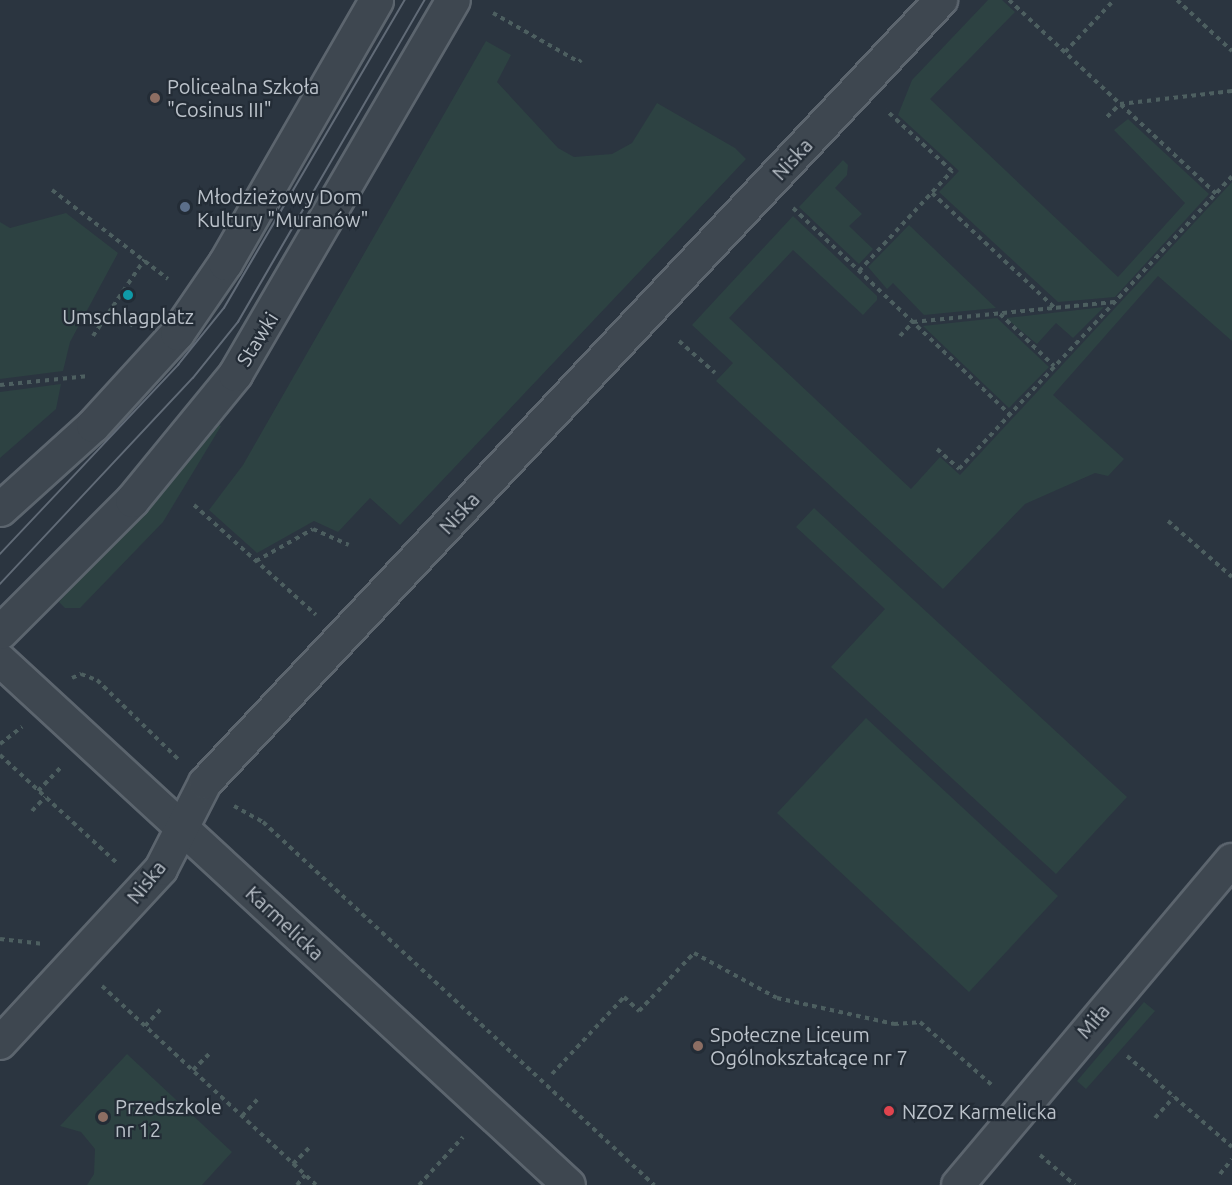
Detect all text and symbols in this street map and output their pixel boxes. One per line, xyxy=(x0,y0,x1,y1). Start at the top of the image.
place label: Policealna Szkoła "Cosinus III" xyxy=(167,74,319,121)
marker: Policealna Szkoła "Cosinus III" xyxy=(148,91,162,105)
street label: Niska xyxy=(767,133,817,185)
place label: Młodzieżowy Dom Kultury "Muranów" xyxy=(197,184,369,231)
marker: Młodzieżowy Dom Kultury "Muranów" xyxy=(178,200,192,214)
marker: Umschlagplatz xyxy=(121,288,135,302)
place label: Umschlagplatz xyxy=(62,304,194,328)
street label: Stawki xyxy=(231,308,283,370)
street label: Niska xyxy=(434,487,484,539)
street label: Niska xyxy=(122,856,170,908)
street label: Karmelicka xyxy=(241,881,329,965)
street label: Miła xyxy=(1072,999,1114,1043)
place label: Społeczne Liceum Ogólnokształcące nr 7 xyxy=(710,1022,908,1069)
marker: Społeczne Liceum Ogólnokształcące nr 7 xyxy=(691,1039,705,1053)
place label: Przedszkole nr 12 xyxy=(115,1094,222,1141)
place label: NZOZ Karmelicka xyxy=(902,1099,1057,1123)
marker: NZOZ Karmelicka xyxy=(880,1102,898,1120)
marker: Przedszkole nr 12 xyxy=(96,1110,110,1124)

